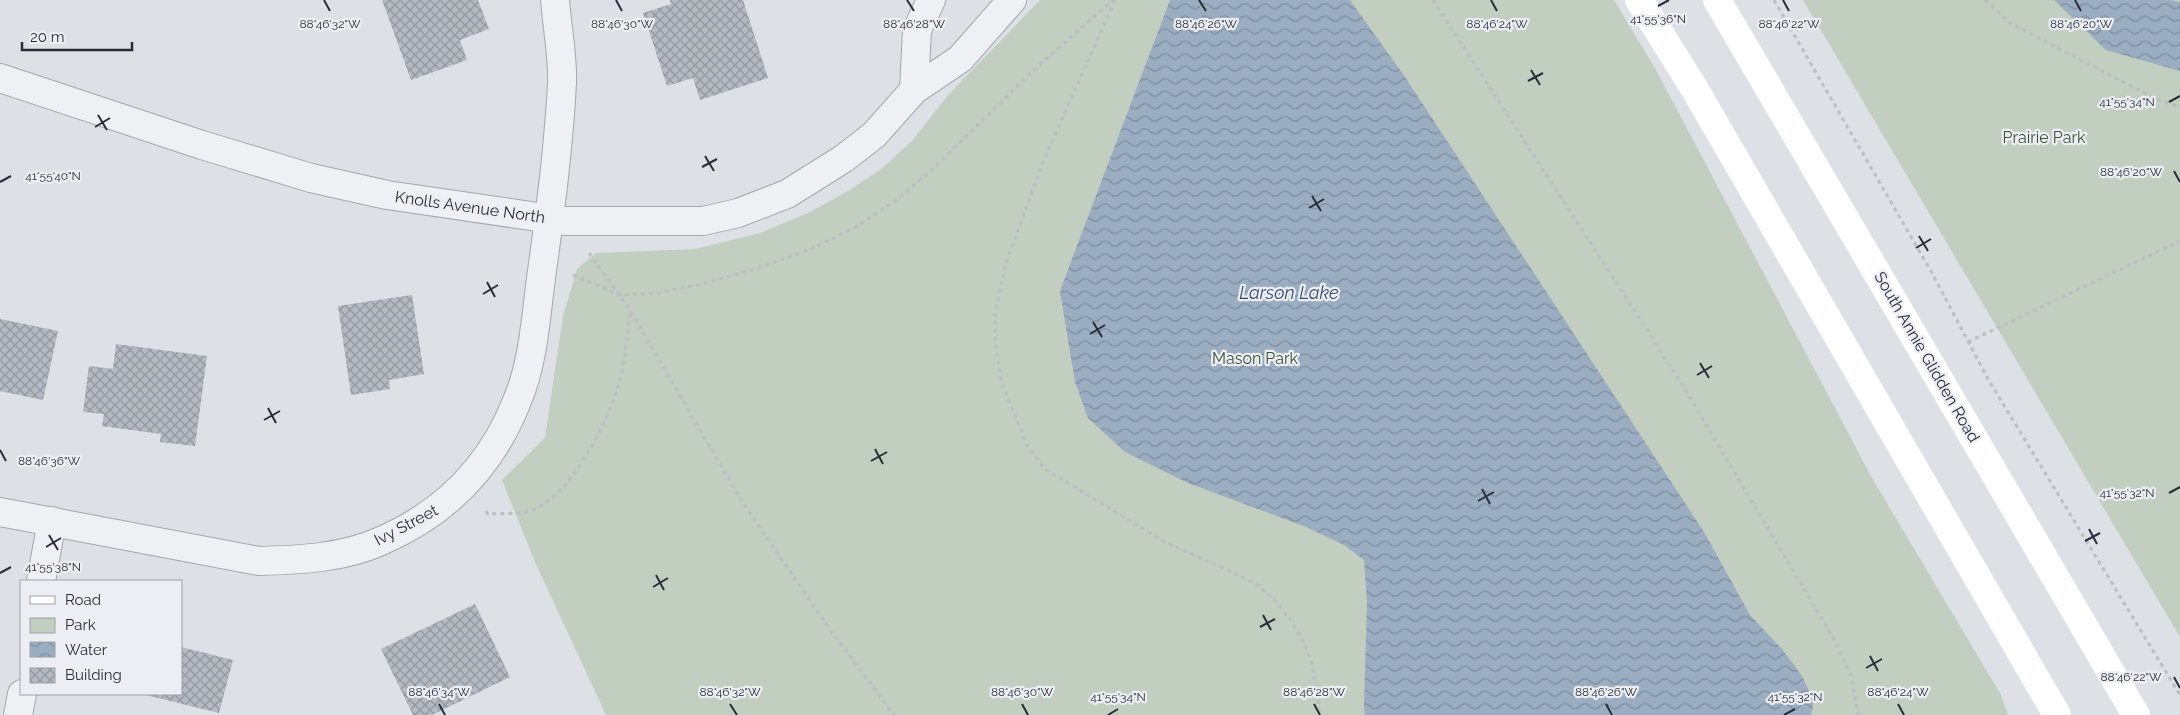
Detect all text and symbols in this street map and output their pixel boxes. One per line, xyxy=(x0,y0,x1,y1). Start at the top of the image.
text: 41°55'36"N xyxy=(1630,12,1686,26)
text: 88°46'32"W xyxy=(299,17,361,31)
text: 88°46'30"W xyxy=(591,17,654,31)
text: 88°46'28"W xyxy=(883,17,945,31)
text: 88°46'26"W xyxy=(1175,17,1237,31)
text: 88°46'24"W xyxy=(1466,17,1528,31)
text: 88°46'22"W xyxy=(1758,17,1820,31)
text: 88°46'20"W xyxy=(2050,17,2113,31)
scale bar xyxy=(22,20,132,52)
text: 20 m xyxy=(30,28,65,46)
text: 41°55'34"N xyxy=(2099,95,2155,109)
park label: Prairie Park xyxy=(2003,128,2086,147)
text: 88°46'20"W xyxy=(2100,165,2163,179)
text: 41°55'40"N xyxy=(25,169,81,183)
street label: Knolls Avenue North xyxy=(394,187,546,227)
street label: South Annie Glidden Road xyxy=(1870,268,1984,446)
water label: Larson Lake xyxy=(1239,282,1339,303)
park label: Mason Park xyxy=(1212,349,1299,368)
text: 88°46'36"W xyxy=(18,454,81,468)
text: 41°55'32"N xyxy=(2099,486,2155,500)
street label: Ivy Street xyxy=(371,500,442,550)
text: 41°55'38"N xyxy=(25,560,81,574)
legend xyxy=(20,580,182,695)
text: Road xyxy=(65,591,101,609)
text: Park xyxy=(65,616,96,634)
text: Water xyxy=(65,641,108,659)
text: Building xyxy=(65,666,122,684)
text: 88°46'22"W xyxy=(2100,670,2162,684)
text: 88°46'34"W xyxy=(408,685,470,699)
text: 88°46'32"W xyxy=(699,685,761,699)
text: 88°46'30"W xyxy=(991,685,1054,699)
text: 88°46'28"W xyxy=(1283,685,1345,699)
text: 88°46'26"W xyxy=(1575,685,1637,699)
text: 88°46'24"W xyxy=(1867,685,1929,699)
text: 41°55'34"N xyxy=(1090,690,1146,704)
text: 41°55'32"N xyxy=(1767,690,1823,704)

